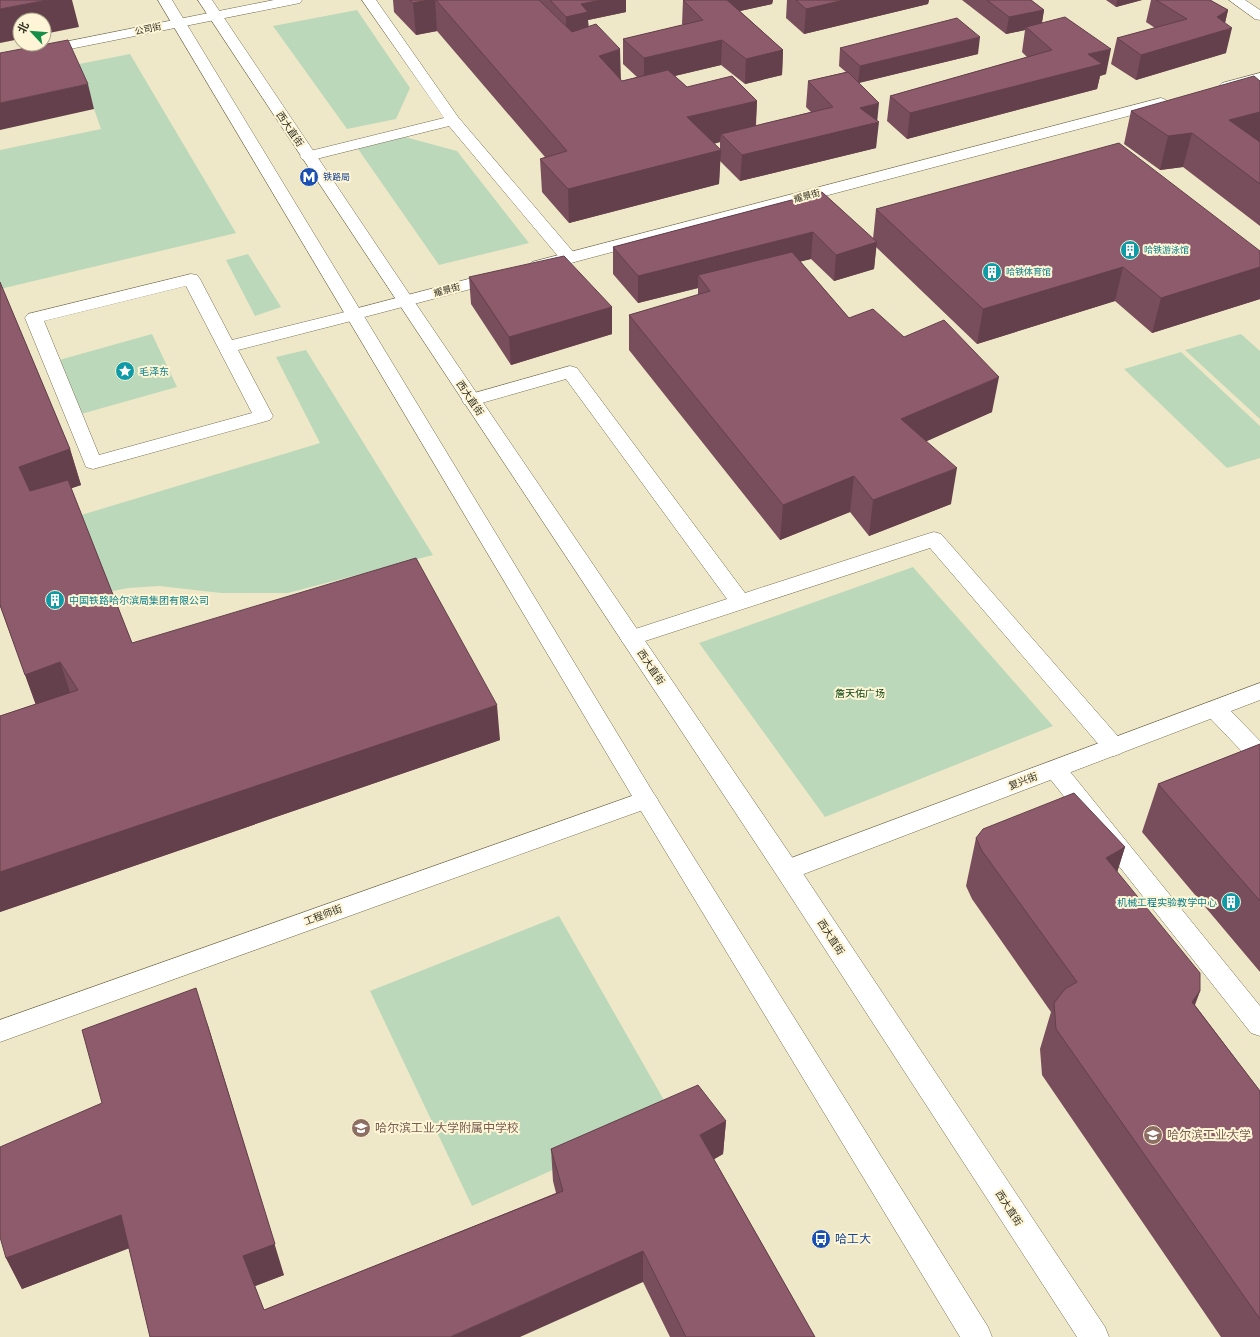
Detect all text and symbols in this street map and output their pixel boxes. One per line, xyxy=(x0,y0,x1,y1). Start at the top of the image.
north arrow xyxy=(12,12,52,52)
text: 北 xyxy=(14,20,32,36)
street label: 公司街 xyxy=(134,20,162,38)
street label: 西大直街 xyxy=(273,109,307,149)
metro station icon: 铁路局 xyxy=(298,166,320,188)
place label: 铁路局 xyxy=(323,171,350,183)
street label: 耀景街 xyxy=(792,187,822,205)
building icon: 哈铁游泳馆 xyxy=(1119,239,1141,261)
place label: 哈铁游泳馆 xyxy=(1144,244,1189,256)
building icon: 哈铁体育馆 xyxy=(981,261,1003,283)
place label: 哈铁体育馆 xyxy=(1006,266,1051,278)
street label: 耀景街 xyxy=(432,281,462,299)
place icon: 毛泽东 xyxy=(114,360,136,382)
place label: 毛泽东 xyxy=(139,365,169,378)
street label: 西大直街 xyxy=(453,378,487,418)
building icon: 中国铁路哈尔滨局集团有限公司 xyxy=(44,589,66,611)
place label: 中国铁路哈尔滨局集团有限公司 xyxy=(69,594,209,607)
street label: 西大直街 xyxy=(634,647,668,687)
park label: 詹天佑广场 xyxy=(835,687,885,700)
street label: 复兴街 xyxy=(1007,770,1039,792)
building icon: 机械工程实验教学中心 xyxy=(1220,891,1242,913)
place label: 机械工程实验教学中心 xyxy=(1117,896,1217,909)
street label: 工程师街 xyxy=(302,902,344,928)
street label: 西大直街 xyxy=(815,917,847,957)
school or university icon: 哈尔滨工业大学附属中学校 xyxy=(350,1117,372,1139)
place label: 哈尔滨工业大学附属中学校 xyxy=(375,1120,519,1136)
school or university icon: 哈尔滨工业大学 xyxy=(1142,1124,1164,1146)
place label: 哈尔滨工业大学 xyxy=(1167,1127,1251,1143)
street label: 西大直街 xyxy=(993,1188,1025,1228)
bus stop icon: 哈工大 xyxy=(810,1228,832,1250)
place label: 哈工大 xyxy=(835,1231,871,1247)

